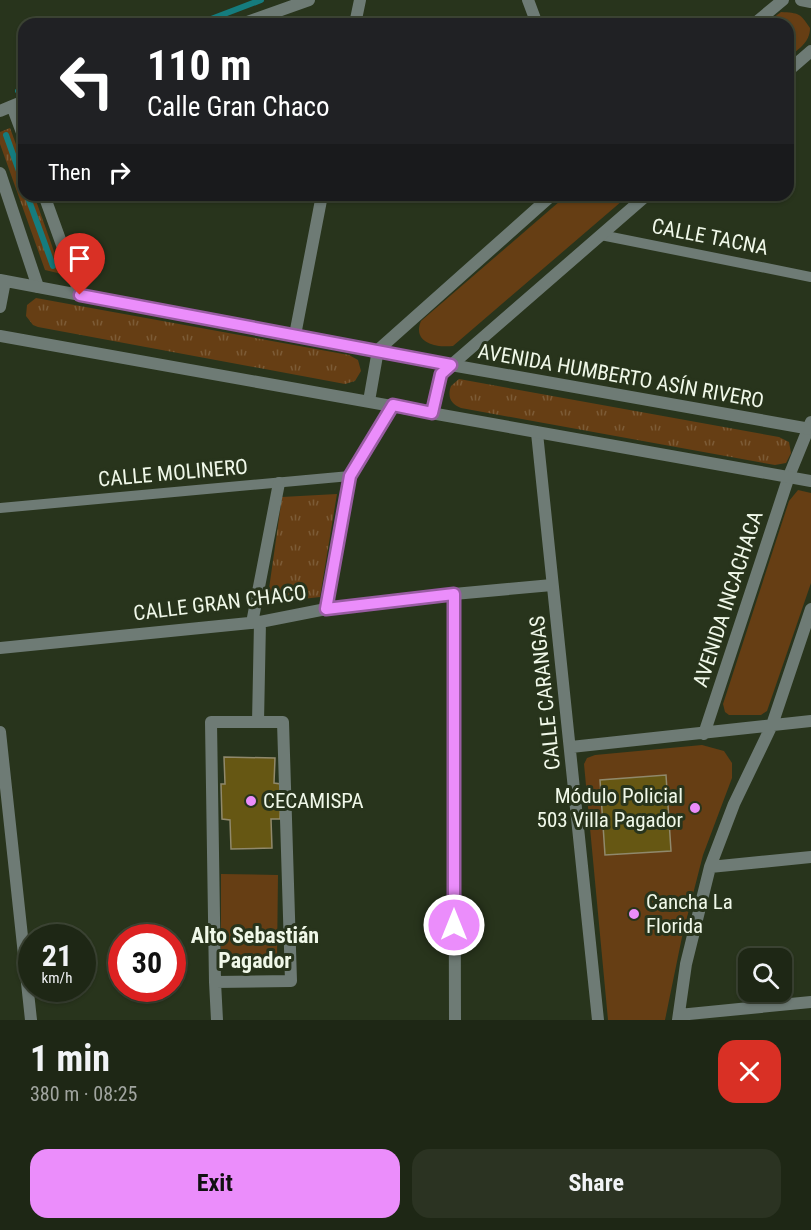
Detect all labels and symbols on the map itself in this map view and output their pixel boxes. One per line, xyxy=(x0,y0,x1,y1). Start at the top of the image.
street label: CALLE TACNA xyxy=(650,214,770,260)
pin xyxy=(54,233,105,295)
street label: AVENIDA HUMBERTO ASÍN RIVERO xyxy=(476,339,766,413)
street label: CALLE MOLINERO xyxy=(97,455,249,491)
street label: AVENIDA INCACHACA xyxy=(688,508,768,690)
street label: CALLE GRAN CHACO xyxy=(132,580,308,626)
street label: CALLE CARANGAS xyxy=(525,615,565,771)
place label: Módulo Policial 503 Villa Pagador xyxy=(537,784,683,832)
place label: CECAMISPA xyxy=(263,789,364,813)
marker: CECAMISPA xyxy=(244,794,258,808)
marker: Módulo Policial 503 Villa Pagador xyxy=(688,801,702,815)
place label: Cancha La Florida xyxy=(646,890,733,938)
position arrow xyxy=(422,893,486,957)
marker: Cancha La Florida xyxy=(627,907,641,921)
district label: Alto Sebastián Pagador xyxy=(191,923,319,973)
speed limit sign: 30 xyxy=(108,924,186,1002)

